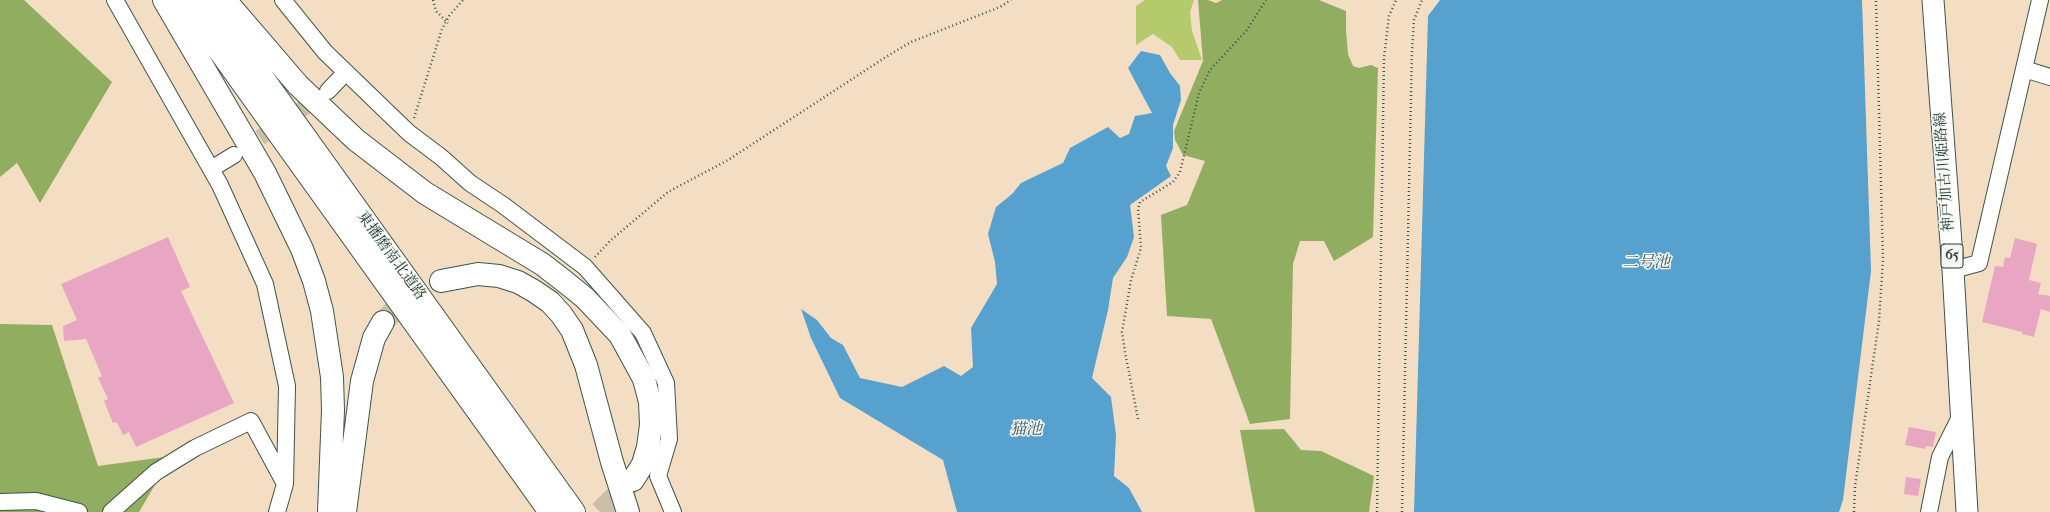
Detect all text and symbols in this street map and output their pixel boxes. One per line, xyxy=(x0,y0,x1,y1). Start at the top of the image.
street label: 神戸加古川姫路線 xyxy=(1932,112,1958,232)
street label: 東播磨南北道路 xyxy=(353,208,429,304)
road number: 65 xyxy=(1941,244,1963,268)
water label: 二号池 xyxy=(1622,253,1670,273)
water label: 猫池 xyxy=(1010,420,1042,440)

